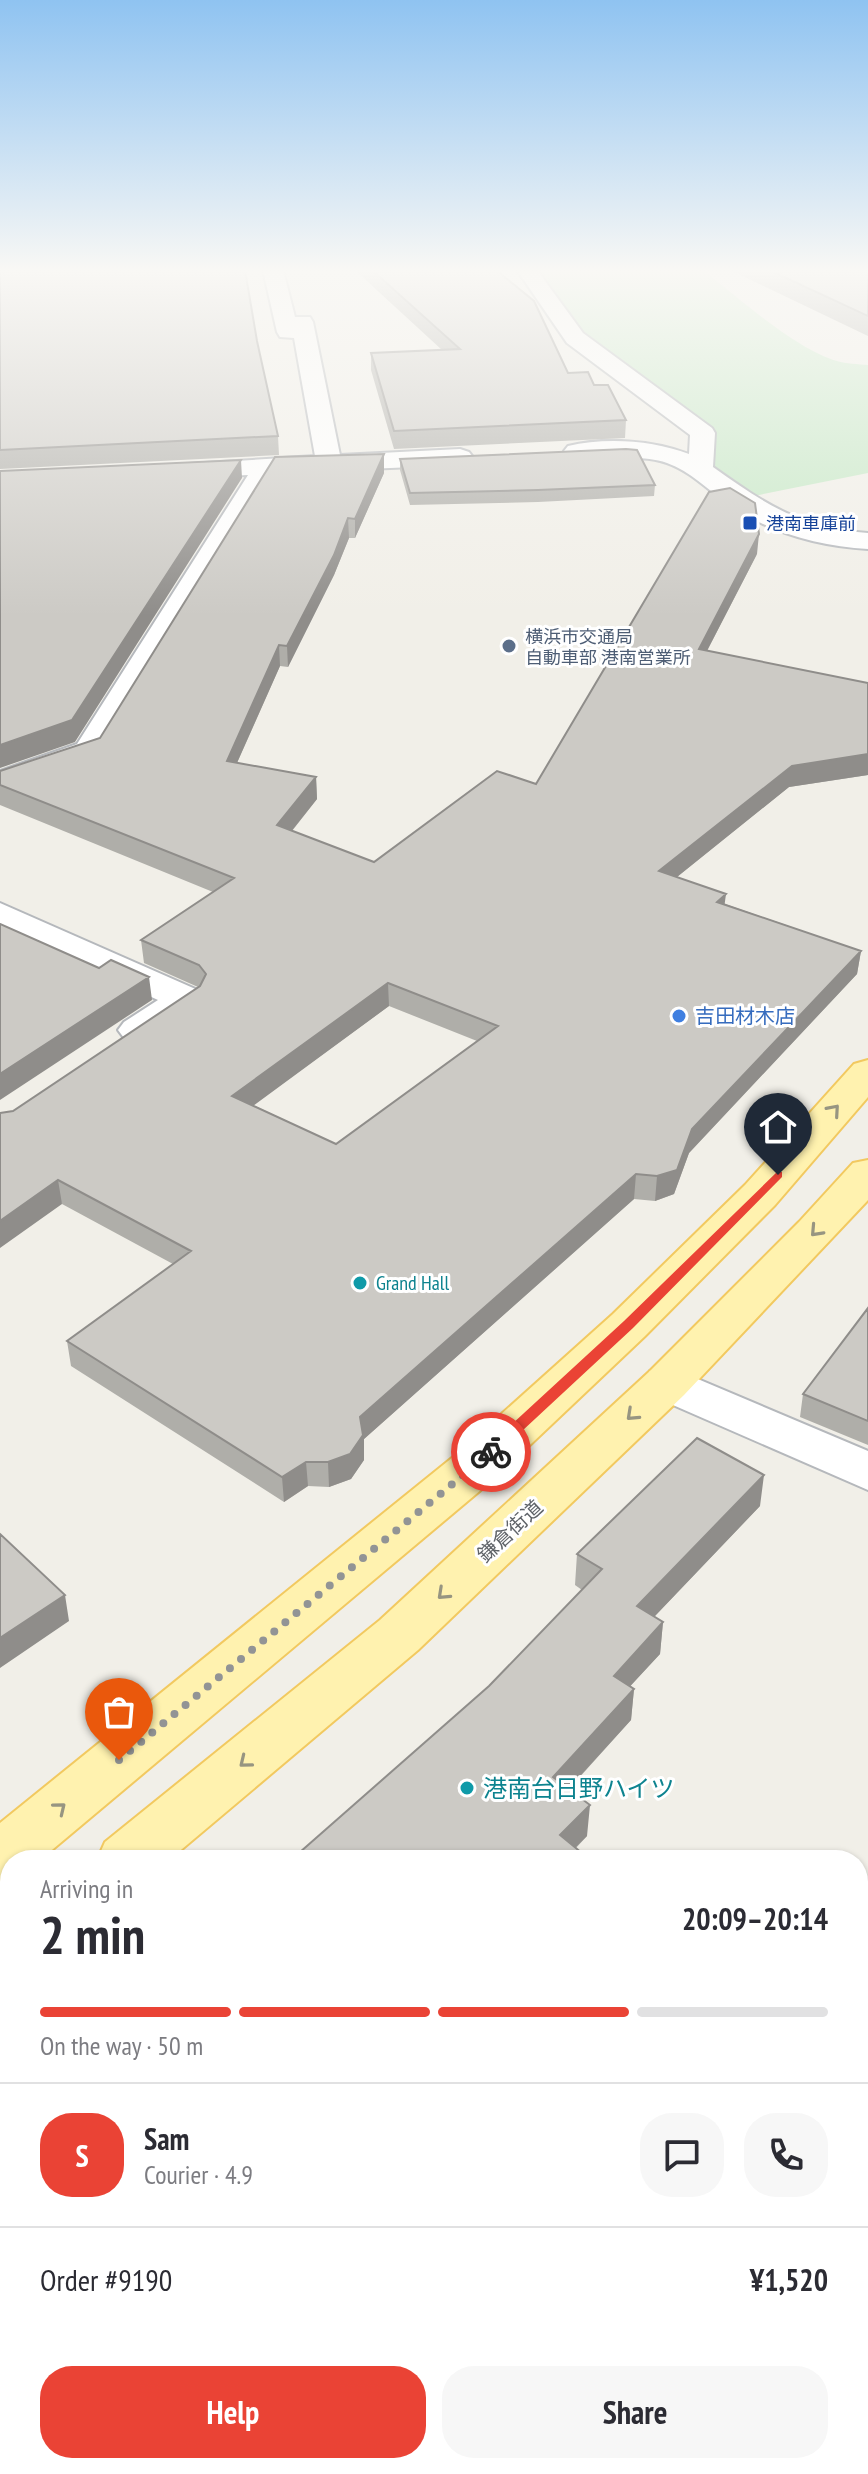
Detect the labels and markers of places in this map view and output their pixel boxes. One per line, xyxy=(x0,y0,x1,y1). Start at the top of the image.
place label: 港南車庫前 xyxy=(766,512,856,535)
marker: 港南車庫前 xyxy=(741,514,759,532)
place label: 横浜市交通局 自動車部 港南営業所 xyxy=(525,625,691,669)
marker: 横浜市交通局 自動車部 港南営業所 xyxy=(500,637,518,655)
place label: 吉田材木店 xyxy=(695,1003,795,1029)
marker: 吉田材木店 xyxy=(670,1007,688,1025)
pin xyxy=(744,1093,812,1175)
place label: Grand Hall xyxy=(376,1270,449,1296)
marker: Grand Hall xyxy=(351,1274,369,1292)
pin xyxy=(85,1678,153,1760)
place label: 港南台日野ハイツ xyxy=(483,1773,675,1804)
marker: 港南台日野ハイツ xyxy=(458,1779,476,1797)

